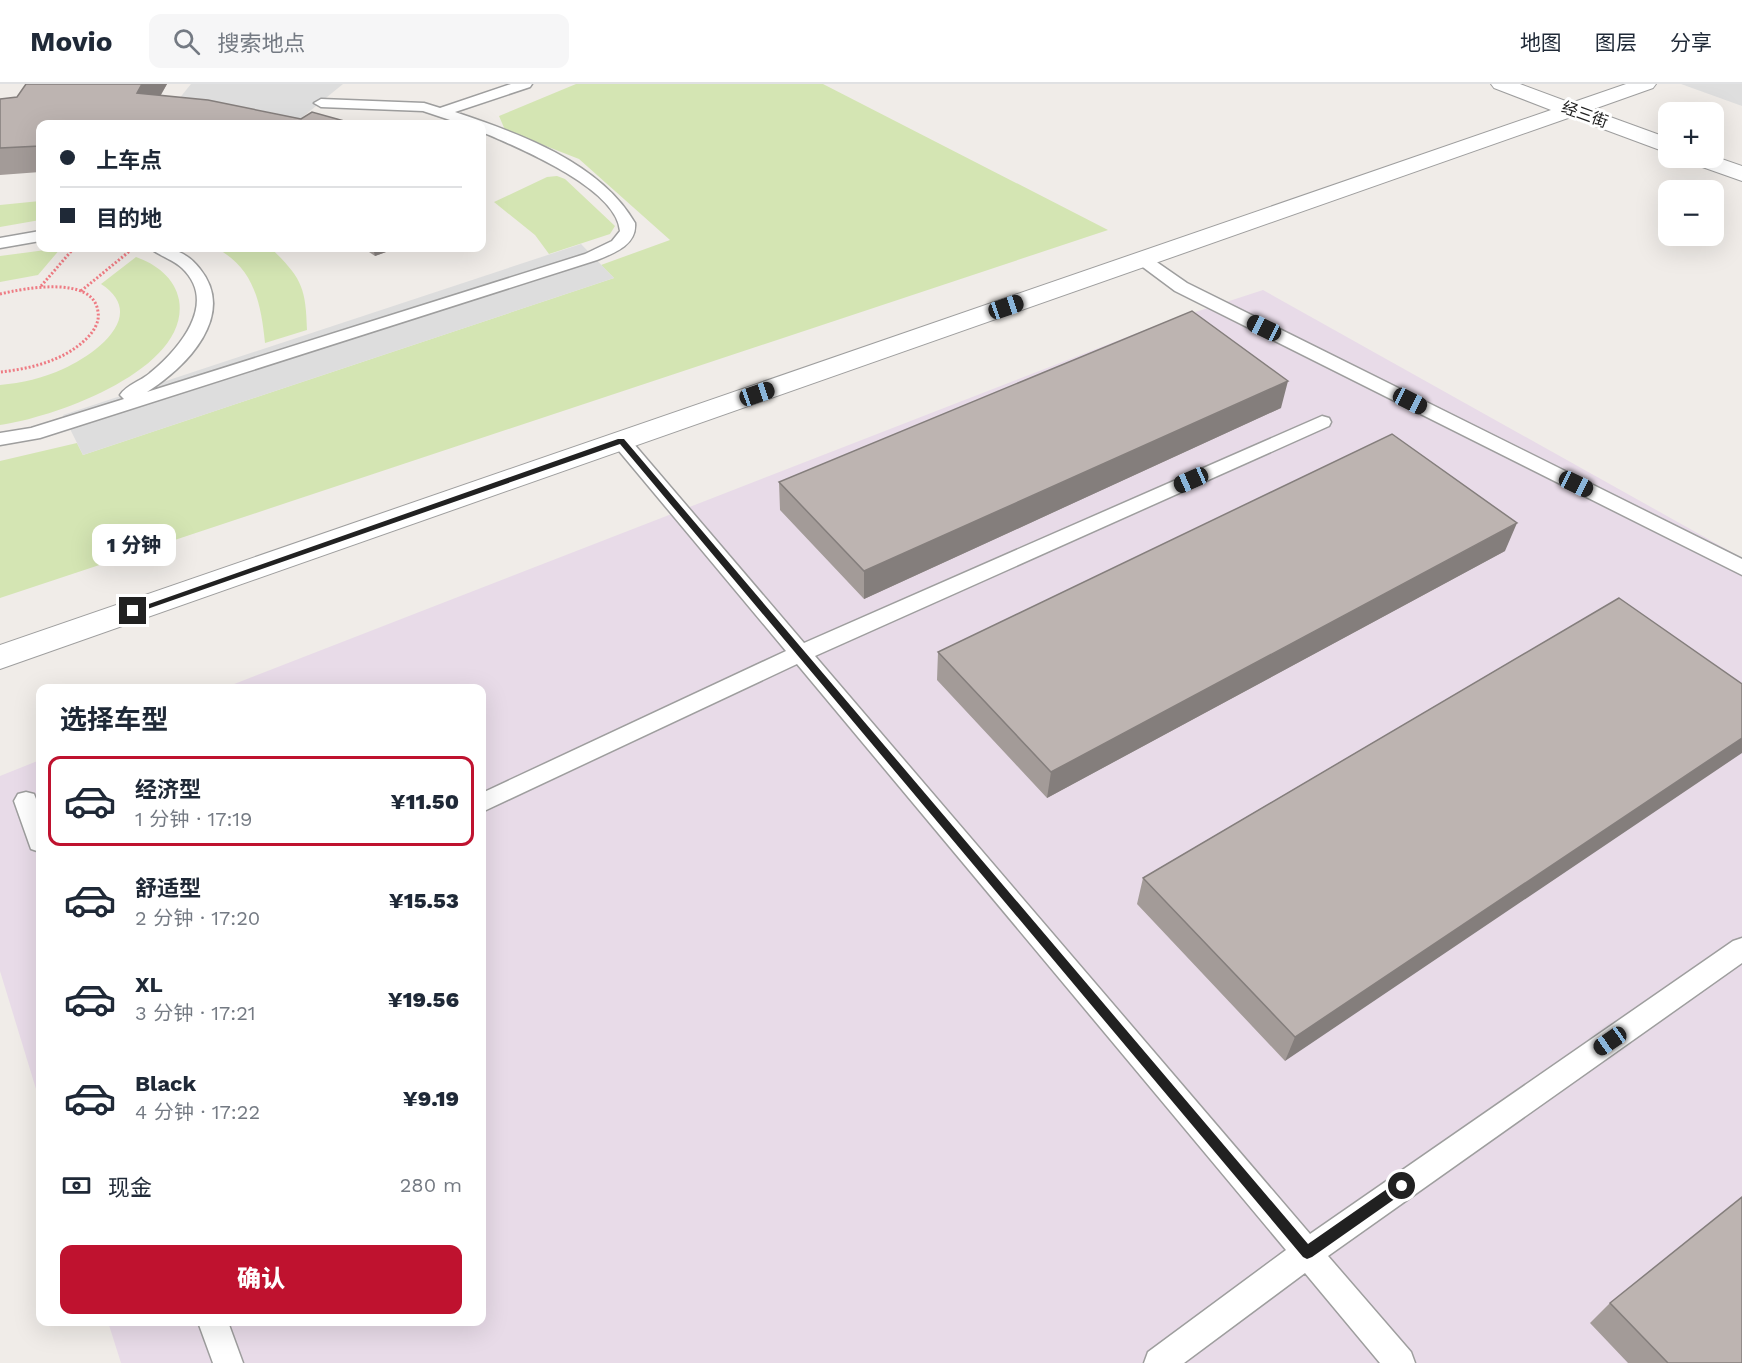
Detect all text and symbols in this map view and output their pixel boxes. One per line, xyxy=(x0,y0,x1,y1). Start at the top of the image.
search box xyxy=(149,14,569,68)
text: Movio xyxy=(30,25,113,58)
icon: search xyxy=(170,25,203,58)
text: 地图 xyxy=(1520,30,1562,55)
text: 图层 xyxy=(1595,30,1637,55)
text: 分享 xyxy=(1670,30,1712,55)
text: 搜索地点 xyxy=(218,31,306,56)
street label: 经三街 xyxy=(1559,97,1611,132)
map controls xyxy=(1658,102,1724,246)
button: + xyxy=(1658,102,1724,168)
text: 上车点 xyxy=(96,148,162,173)
button: − xyxy=(1658,180,1724,246)
text: 目的地 xyxy=(96,206,162,231)
car xyxy=(986,293,1026,321)
car xyxy=(1244,312,1284,344)
car xyxy=(737,380,777,408)
car xyxy=(1390,385,1430,417)
car xyxy=(1171,464,1211,496)
car xyxy=(1556,468,1596,500)
callout: 1 分钟 xyxy=(91,524,175,566)
text: 1 分钟 xyxy=(107,533,161,557)
route end xyxy=(119,597,146,624)
text: 选择车型 xyxy=(60,704,168,736)
icon: car xyxy=(63,774,117,828)
text: 经济型 xyxy=(135,777,201,802)
text: ¥11.50 xyxy=(391,789,459,814)
text: 1 分钟 · 17:19 xyxy=(135,807,252,831)
icon: car xyxy=(63,873,117,927)
text: 舒适型 xyxy=(135,876,201,901)
text: ¥15.53 xyxy=(389,888,459,913)
text: 2 分钟 · 17:20 xyxy=(135,906,260,930)
icon: car xyxy=(63,972,117,1026)
text: XL xyxy=(135,972,163,997)
text: ¥19.56 xyxy=(388,987,459,1012)
text: 3 分钟 · 17:21 xyxy=(135,1001,256,1025)
car xyxy=(1590,1023,1630,1059)
icon: car xyxy=(63,1071,117,1125)
text: Black xyxy=(135,1071,196,1096)
text: ¥9.19 xyxy=(403,1086,459,1111)
text: 4 分钟 · 17:22 xyxy=(135,1100,260,1124)
icon: cash xyxy=(60,1169,93,1202)
route start xyxy=(1388,1172,1415,1199)
text: 280 m xyxy=(400,1173,462,1197)
text: 现金 xyxy=(108,1175,152,1200)
button: 确认 xyxy=(60,1245,462,1314)

